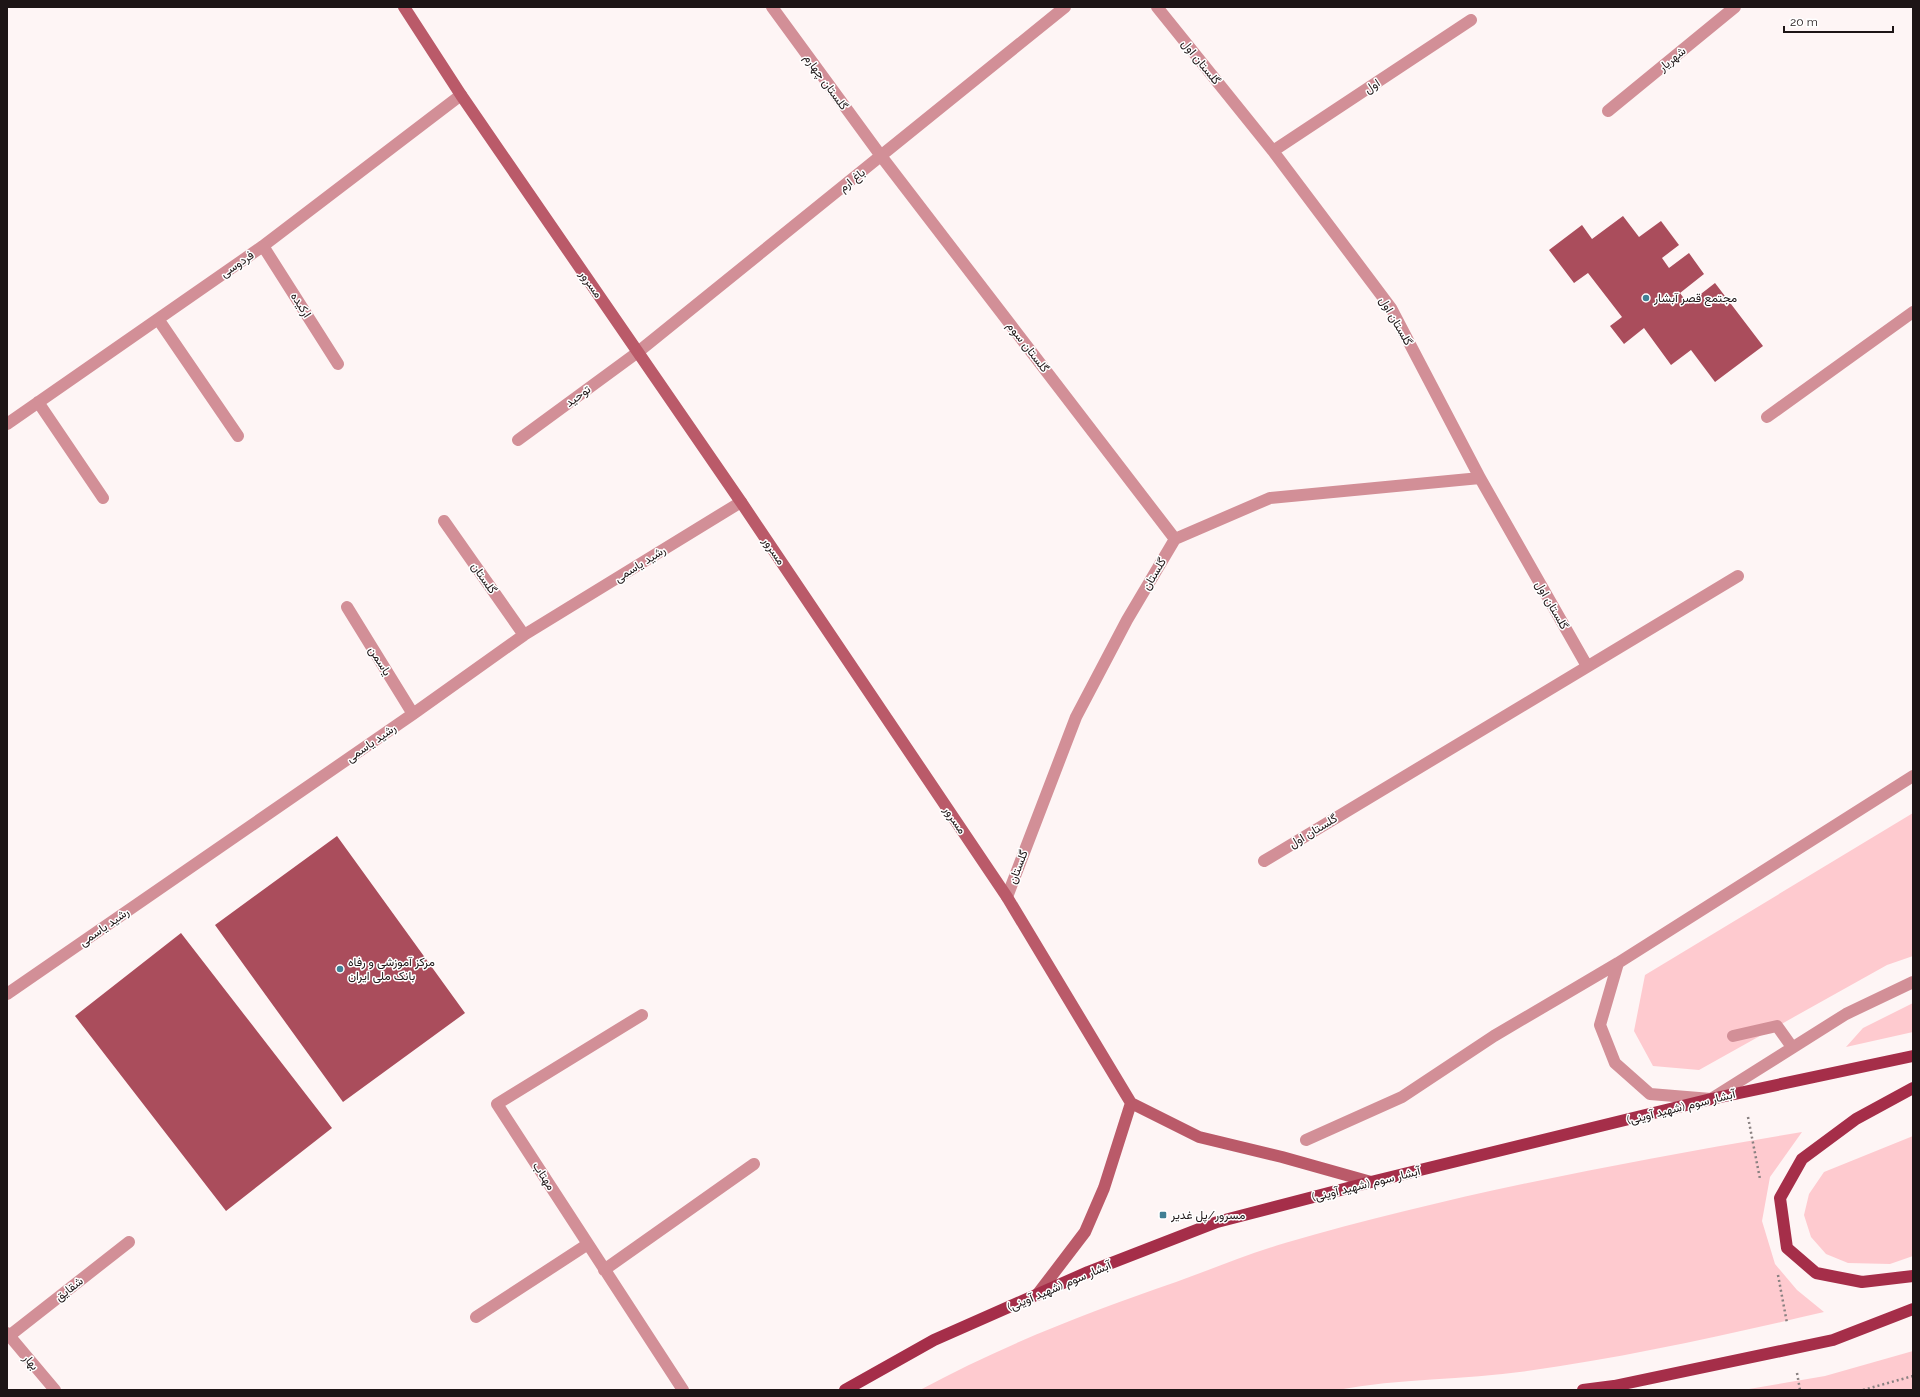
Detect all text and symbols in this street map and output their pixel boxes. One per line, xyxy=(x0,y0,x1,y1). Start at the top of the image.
scale bar xyxy=(1784,8,1893,34)
text: 20 m xyxy=(1790,15,1818,29)
street label: گلستان اول xyxy=(1178,37,1223,88)
street label: شهریار xyxy=(1655,44,1689,76)
street label: گلستان چهارم xyxy=(800,51,851,113)
street label: اول xyxy=(1362,76,1383,97)
street label: باغ ارم xyxy=(836,165,869,196)
street label: فردوسی xyxy=(218,248,257,281)
street label: مسرور xyxy=(575,267,605,301)
street label: ارکیده xyxy=(287,290,314,321)
place label: مجتمع قصر آبشار xyxy=(1653,291,1737,307)
marker: مجتمع قصر آبشار xyxy=(1641,293,1651,303)
street label: گلستان اول xyxy=(1376,294,1416,348)
street label: گلستان سوم xyxy=(1003,319,1052,376)
street label: توحید xyxy=(563,382,594,411)
street label: مسرور xyxy=(758,534,788,568)
street label: رشید یاسمی xyxy=(612,543,669,586)
street label: گلستان xyxy=(1139,555,1169,593)
street label: گلستان xyxy=(468,560,500,596)
street label: گلستان اول xyxy=(1532,578,1572,632)
street label: یاسمن xyxy=(365,644,395,679)
street label: رشید یاسمی xyxy=(343,721,399,766)
street label: مسرور xyxy=(939,803,969,837)
street label: گلستان اول xyxy=(1286,811,1340,852)
street label: گلستان xyxy=(1005,848,1031,886)
street label: رشید یاسمی xyxy=(76,905,132,950)
place label: مرکز آموزشی و رفاه بانک ملی ایران xyxy=(348,955,435,984)
marker: مرکز آموزشی و رفاه بانک ملی ایران xyxy=(335,964,345,974)
street label: آبشار سوم (شهید آوینی) xyxy=(1625,1086,1738,1128)
street label: مهتاب xyxy=(529,1159,558,1193)
street label: آبشار سوم (شهید آوینی) xyxy=(1310,1163,1423,1205)
place label: مسرور/پل غدیر xyxy=(1170,1208,1245,1223)
marker: مسرور/پل غدیر xyxy=(1158,1210,1168,1220)
street label: آبشار سوم (شهید آوینی) xyxy=(1005,1257,1114,1315)
street label: شقایق xyxy=(52,1274,86,1305)
street label: بهار xyxy=(19,1350,42,1374)

